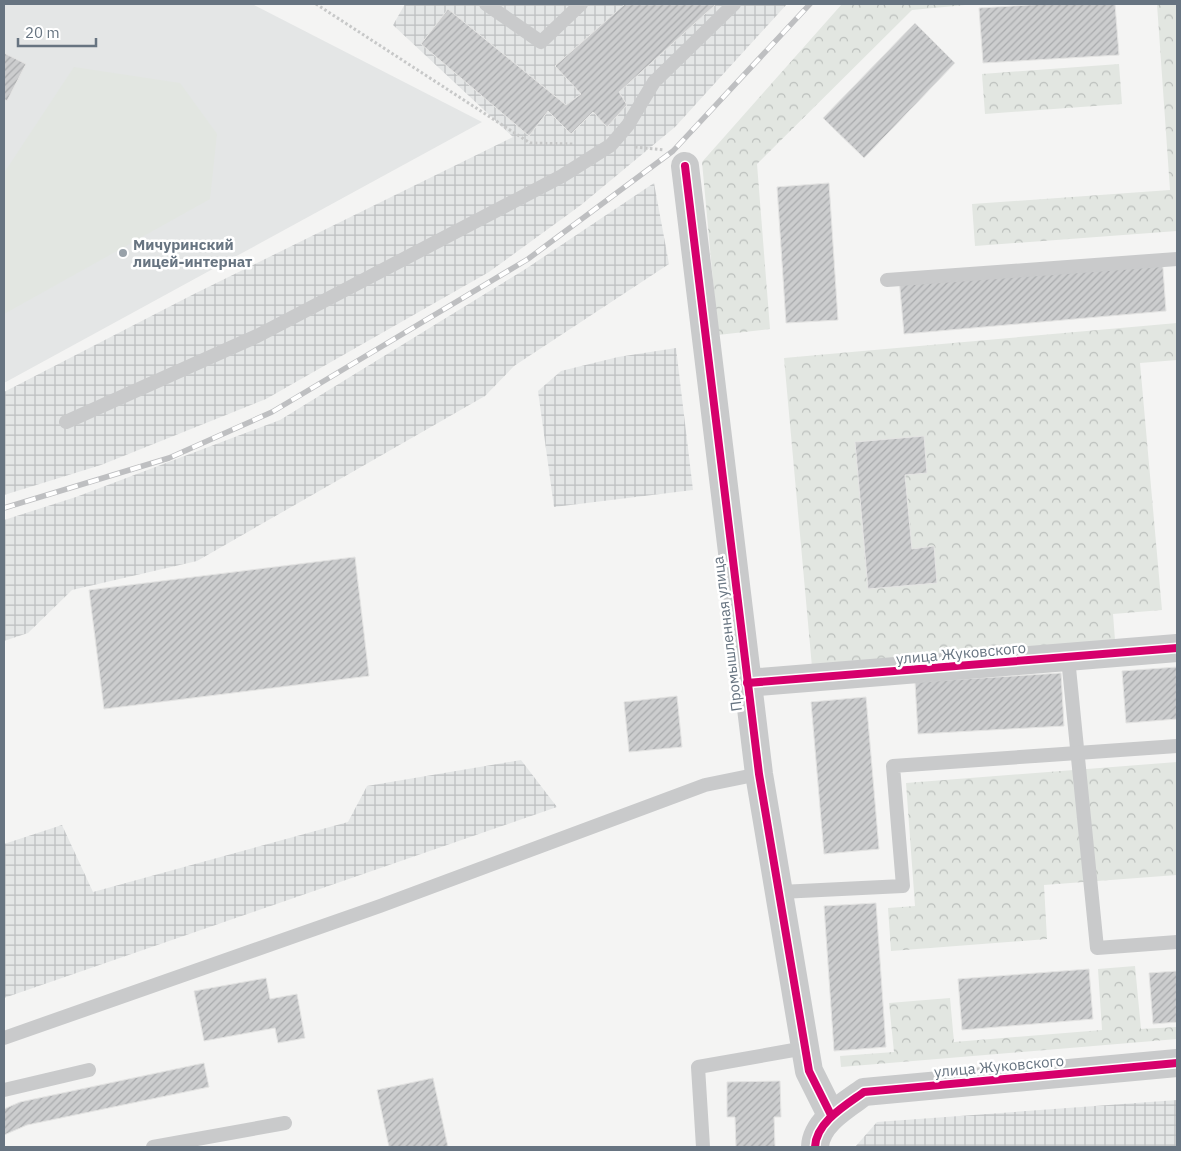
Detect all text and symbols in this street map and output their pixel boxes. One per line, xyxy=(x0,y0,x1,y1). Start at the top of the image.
scale bar xyxy=(18,15,95,47)
text: 20 m xyxy=(25,23,60,42)
place label: Мичуринский лицей-интернат xyxy=(133,235,253,271)
marker: Мичуринский лицей-интернат xyxy=(117,247,129,259)
street label: Промышленная улица xyxy=(708,555,746,713)
street label: улица Жуковского xyxy=(895,638,1027,668)
street label: улица Жуковского xyxy=(933,1051,1065,1081)

